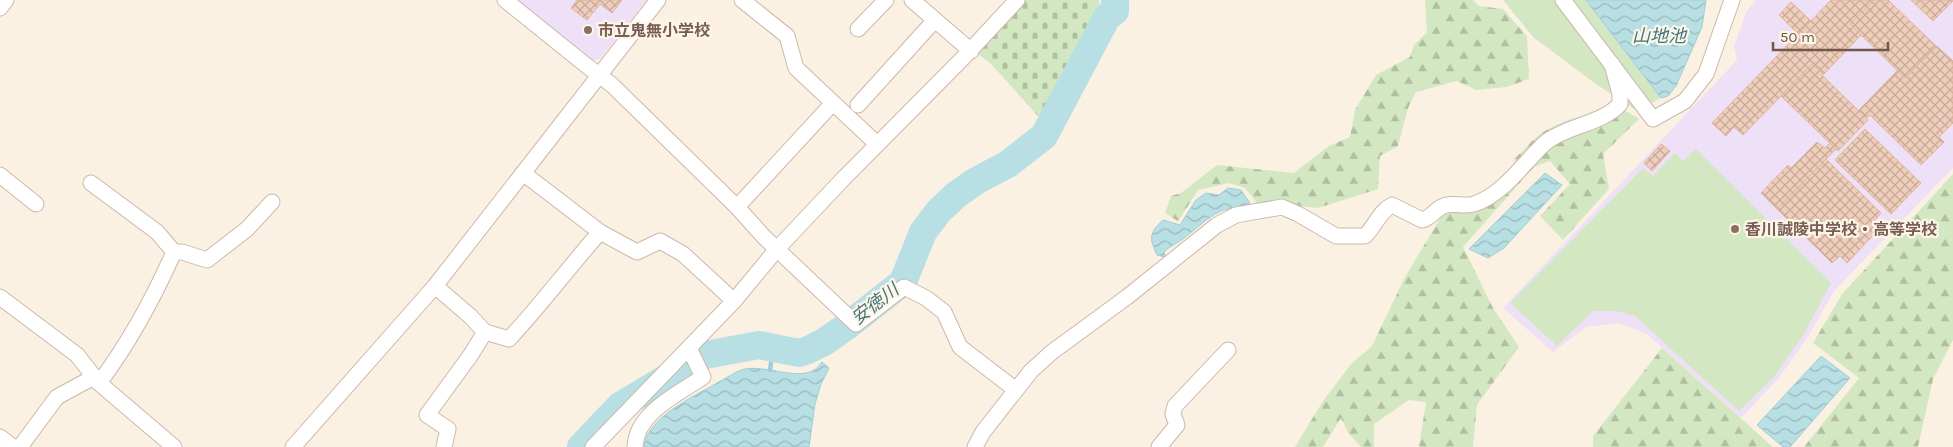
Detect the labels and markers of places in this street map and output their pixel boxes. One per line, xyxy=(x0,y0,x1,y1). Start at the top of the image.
place label: 市立鬼無小学校 xyxy=(598,21,710,40)
marker: 市立鬼無小学校 xyxy=(582,24,594,36)
place label: 香川誠陵中学校・高等学校 xyxy=(1745,220,1937,239)
marker: 香川誠陵中学校・高等学校 xyxy=(1729,223,1741,235)

